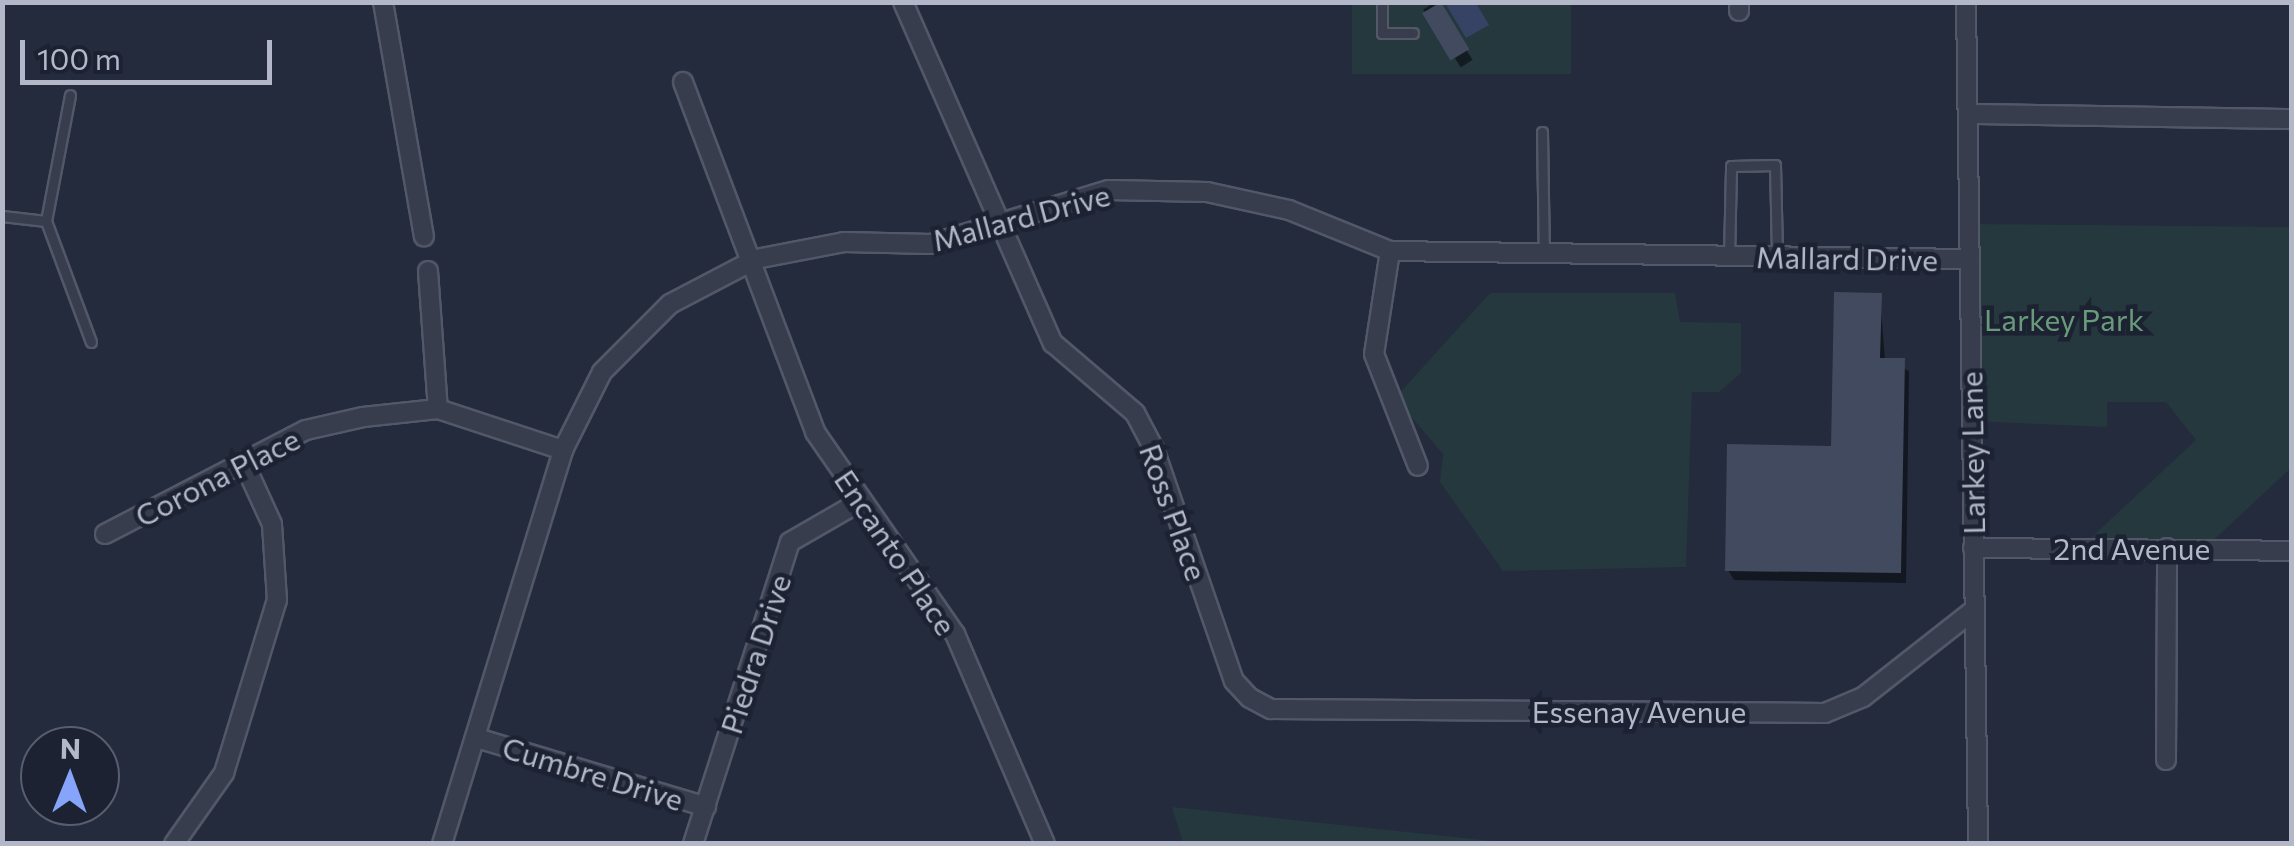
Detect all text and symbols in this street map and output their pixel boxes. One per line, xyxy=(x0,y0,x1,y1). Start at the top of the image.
scale bar xyxy=(25,20,278,82)
text: 100 m xyxy=(37,39,121,76)
street label: Mallard Drive xyxy=(928,176,1114,258)
street label: Mallard Drive xyxy=(1756,238,1938,278)
park label: Larkey Park xyxy=(1984,301,2144,337)
street label: Larkey Lane xyxy=(1953,371,1991,535)
street label: Corona Place xyxy=(129,420,305,534)
street label: Ross Place xyxy=(1133,439,1215,585)
street label: Encanto Place xyxy=(828,463,964,641)
street label: 2nd Avenue xyxy=(2054,530,2210,566)
street label: Piedra Drive xyxy=(712,570,798,738)
street label: Essenay Avenue xyxy=(1532,693,1746,729)
north arrow xyxy=(20,726,120,826)
street label: Cumbre Drive xyxy=(498,728,688,818)
text: N xyxy=(60,731,81,765)

